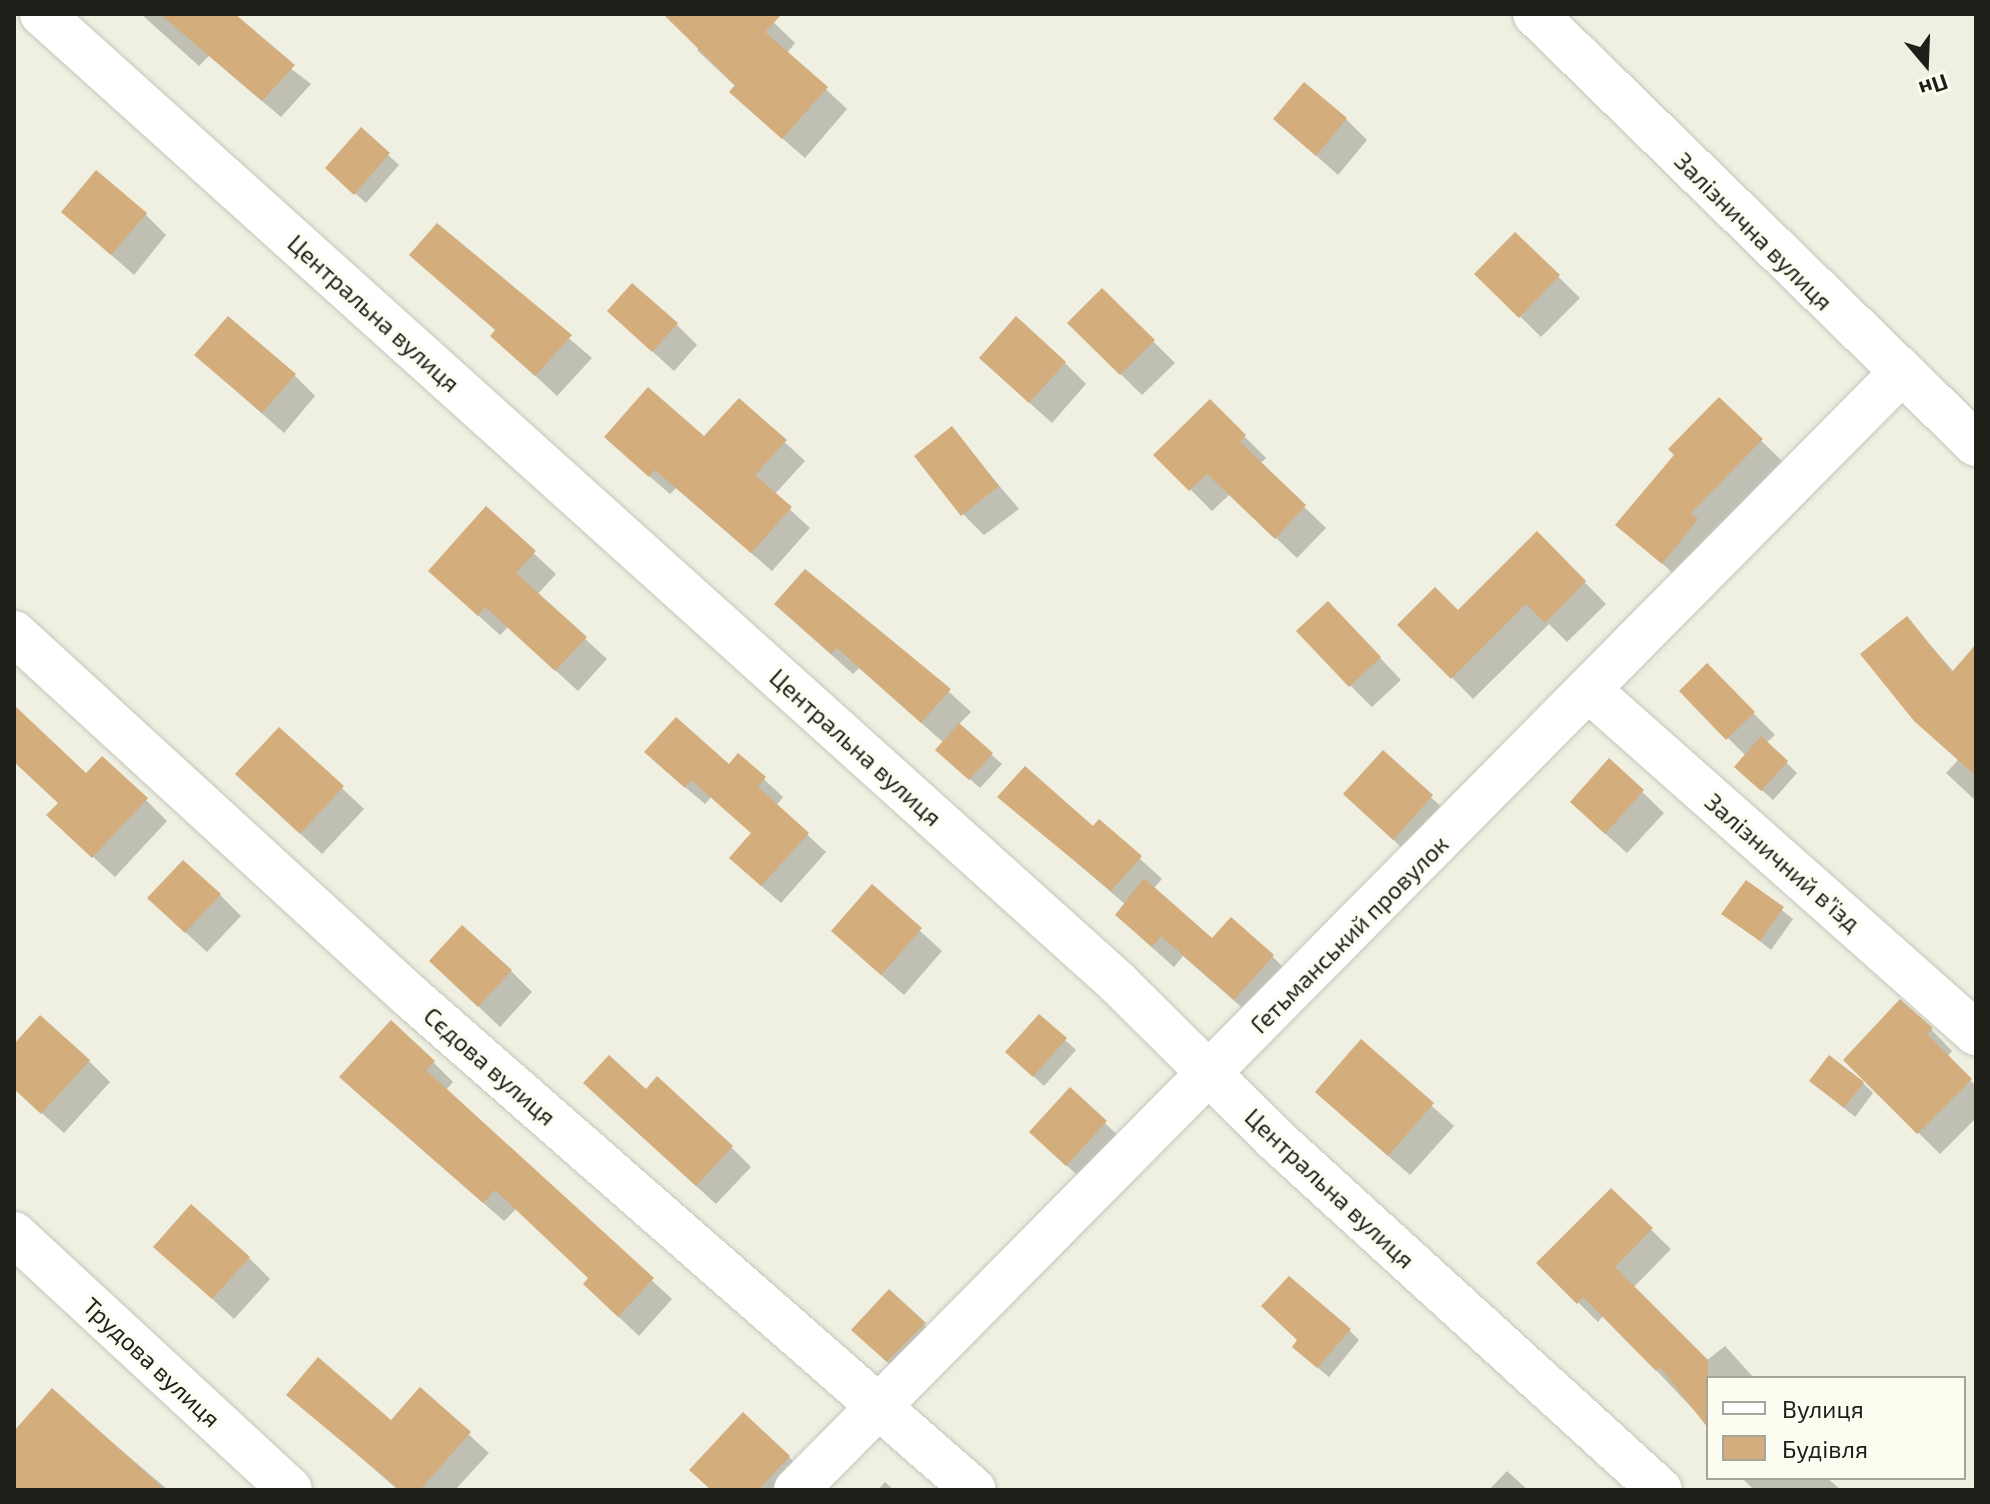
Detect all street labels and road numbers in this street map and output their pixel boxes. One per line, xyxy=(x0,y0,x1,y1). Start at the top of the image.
street label: Залізнична вулиця xyxy=(1669,146,1839,316)
street label: Центральна вулиця xyxy=(282,228,466,398)
street label: Центральна вулиця xyxy=(764,662,948,832)
street label: Залізничний в’їзд xyxy=(1700,787,1866,937)
street label: Гетьманський провулок xyxy=(1244,829,1454,1039)
street label: Сєдова вулиця xyxy=(418,1001,562,1131)
street label: Центральна вулиця xyxy=(1239,1102,1421,1274)
street label: Трудова вулиця xyxy=(77,1291,227,1433)

